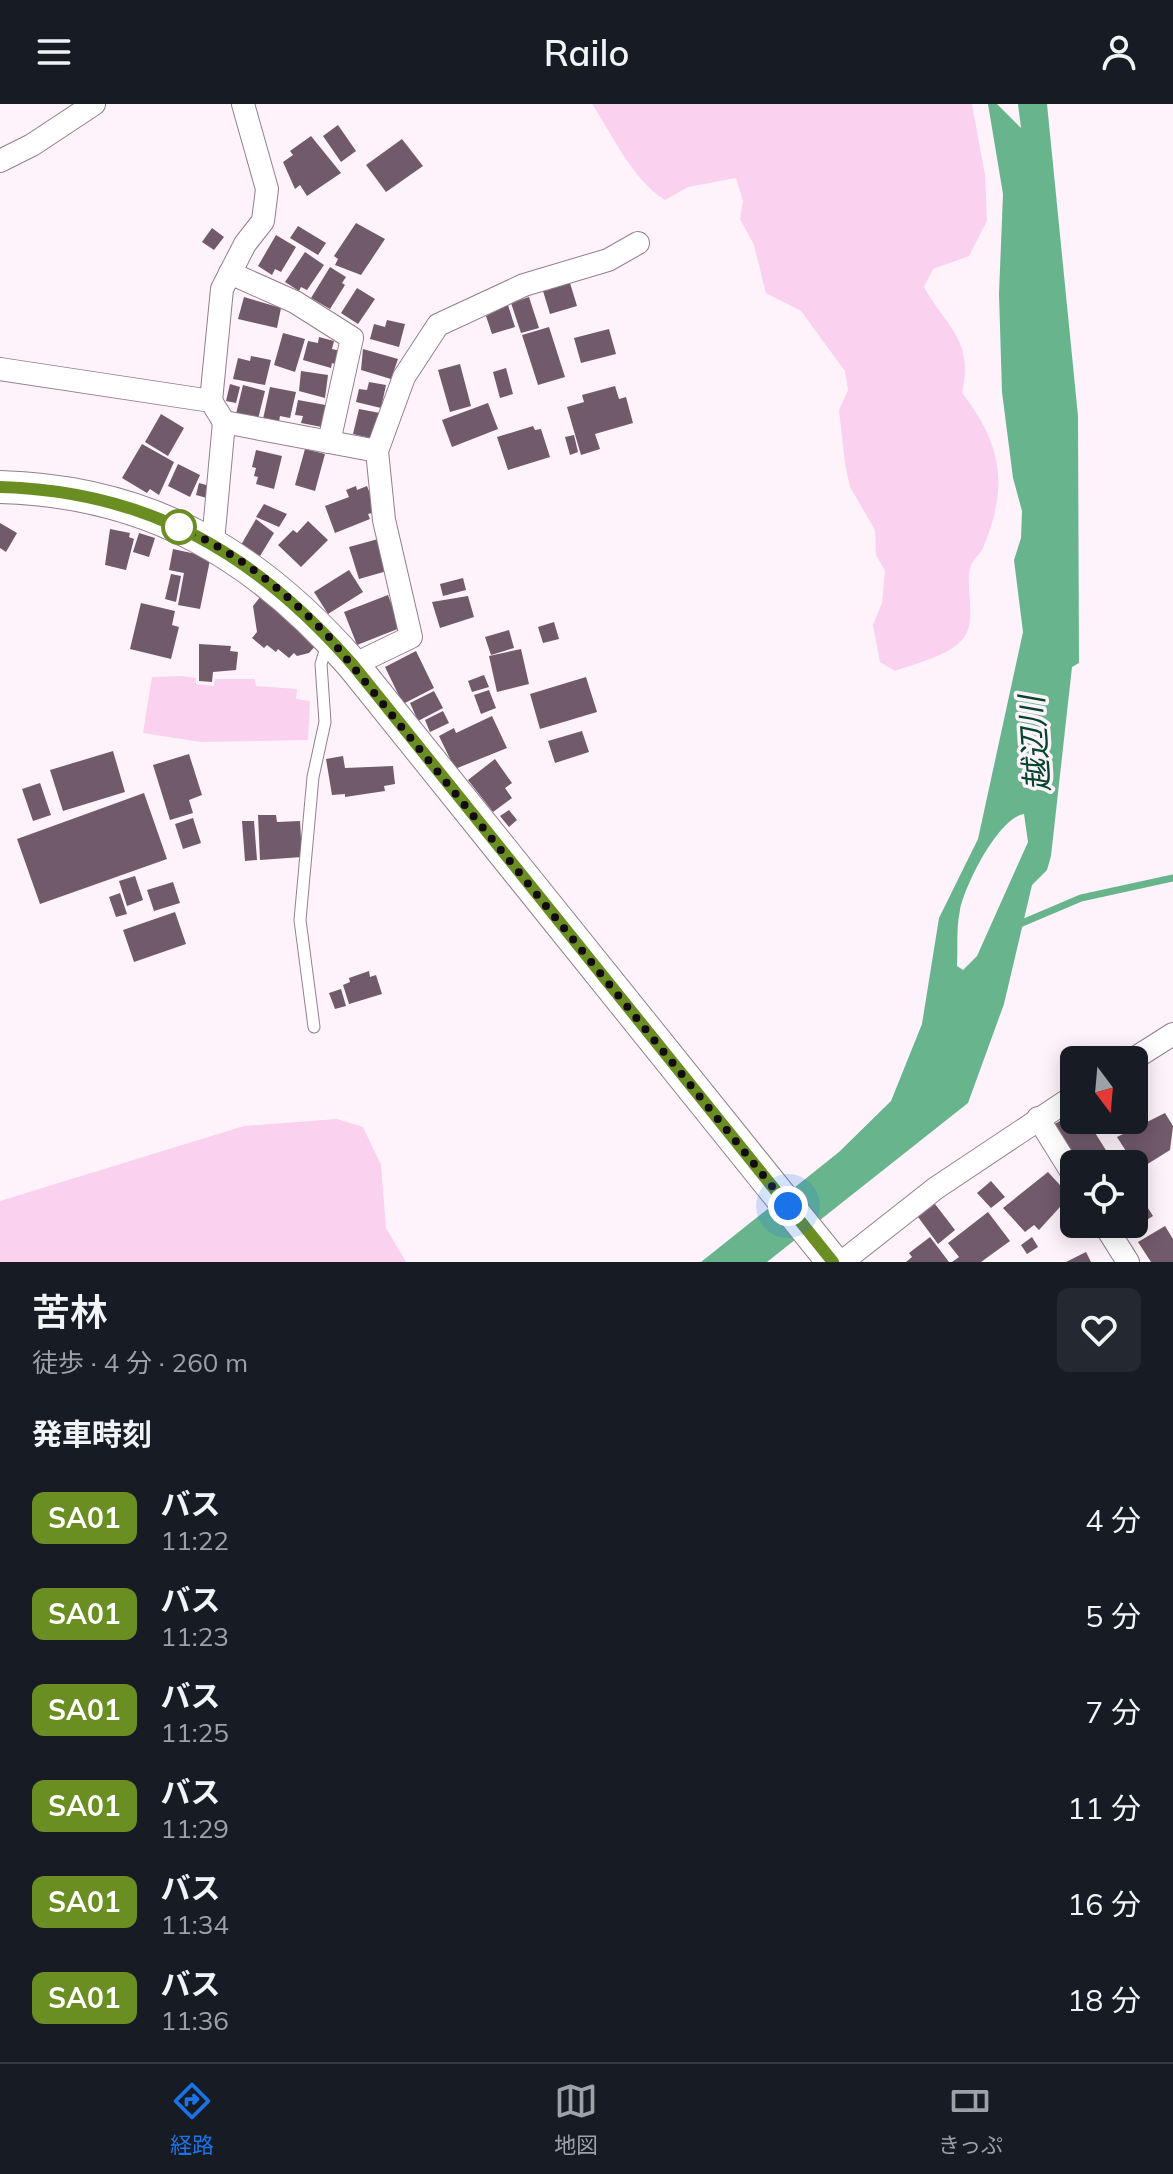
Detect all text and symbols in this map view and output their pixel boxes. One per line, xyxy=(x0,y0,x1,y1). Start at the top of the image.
icon: menu xyxy=(32,30,76,74)
text: Railo xyxy=(544,30,629,75)
icon: person xyxy=(1097,30,1141,74)
unlabelled marker xyxy=(162,510,196,544)
water label: 越辺川 xyxy=(1010,692,1057,793)
north arrow xyxy=(1060,1046,1148,1134)
map controls xyxy=(1060,1046,1148,1238)
button: locate xyxy=(1060,1150,1148,1238)
your location xyxy=(768,1186,808,1226)
text: 苦林 xyxy=(32,1288,108,1336)
button: heart xyxy=(1057,1288,1141,1372)
text: 徒歩 · 4 分 · 260 m xyxy=(32,1346,248,1379)
text: 発車時刻 xyxy=(32,1415,152,1453)
text: バス xyxy=(161,1485,221,1523)
text: SA01 xyxy=(48,1500,121,1535)
text: 4 分 xyxy=(1085,1501,1141,1539)
text: 11:22 xyxy=(161,1524,229,1557)
text: バス xyxy=(161,1581,221,1619)
text: SA01 xyxy=(48,1596,121,1631)
text: 5 分 xyxy=(1085,1597,1141,1635)
text: 11:23 xyxy=(161,1620,229,1653)
text: バス xyxy=(161,1677,221,1715)
text: SA01 xyxy=(48,1692,121,1727)
text: 7 分 xyxy=(1085,1693,1141,1731)
text: 11:25 xyxy=(161,1716,229,1749)
text: バス xyxy=(161,1773,221,1811)
text: SA01 xyxy=(48,1788,121,1823)
text: 11 分 xyxy=(1067,1789,1141,1827)
text: 11:29 xyxy=(161,1812,229,1845)
text: バス xyxy=(161,1869,221,1907)
text: SA01 xyxy=(48,1884,121,1919)
text: 16 分 xyxy=(1067,1885,1141,1923)
text: 11:34 xyxy=(161,1908,229,1941)
text: バス xyxy=(161,1965,221,2003)
text: SA01 xyxy=(48,1980,121,2015)
text: 18 分 xyxy=(1067,1981,1141,2019)
text: 11:36 xyxy=(161,2004,229,2037)
tab: 経路 xyxy=(170,2079,214,2159)
tab: 地図 xyxy=(554,2079,598,2159)
tab: きっぷ xyxy=(938,2079,1003,2159)

